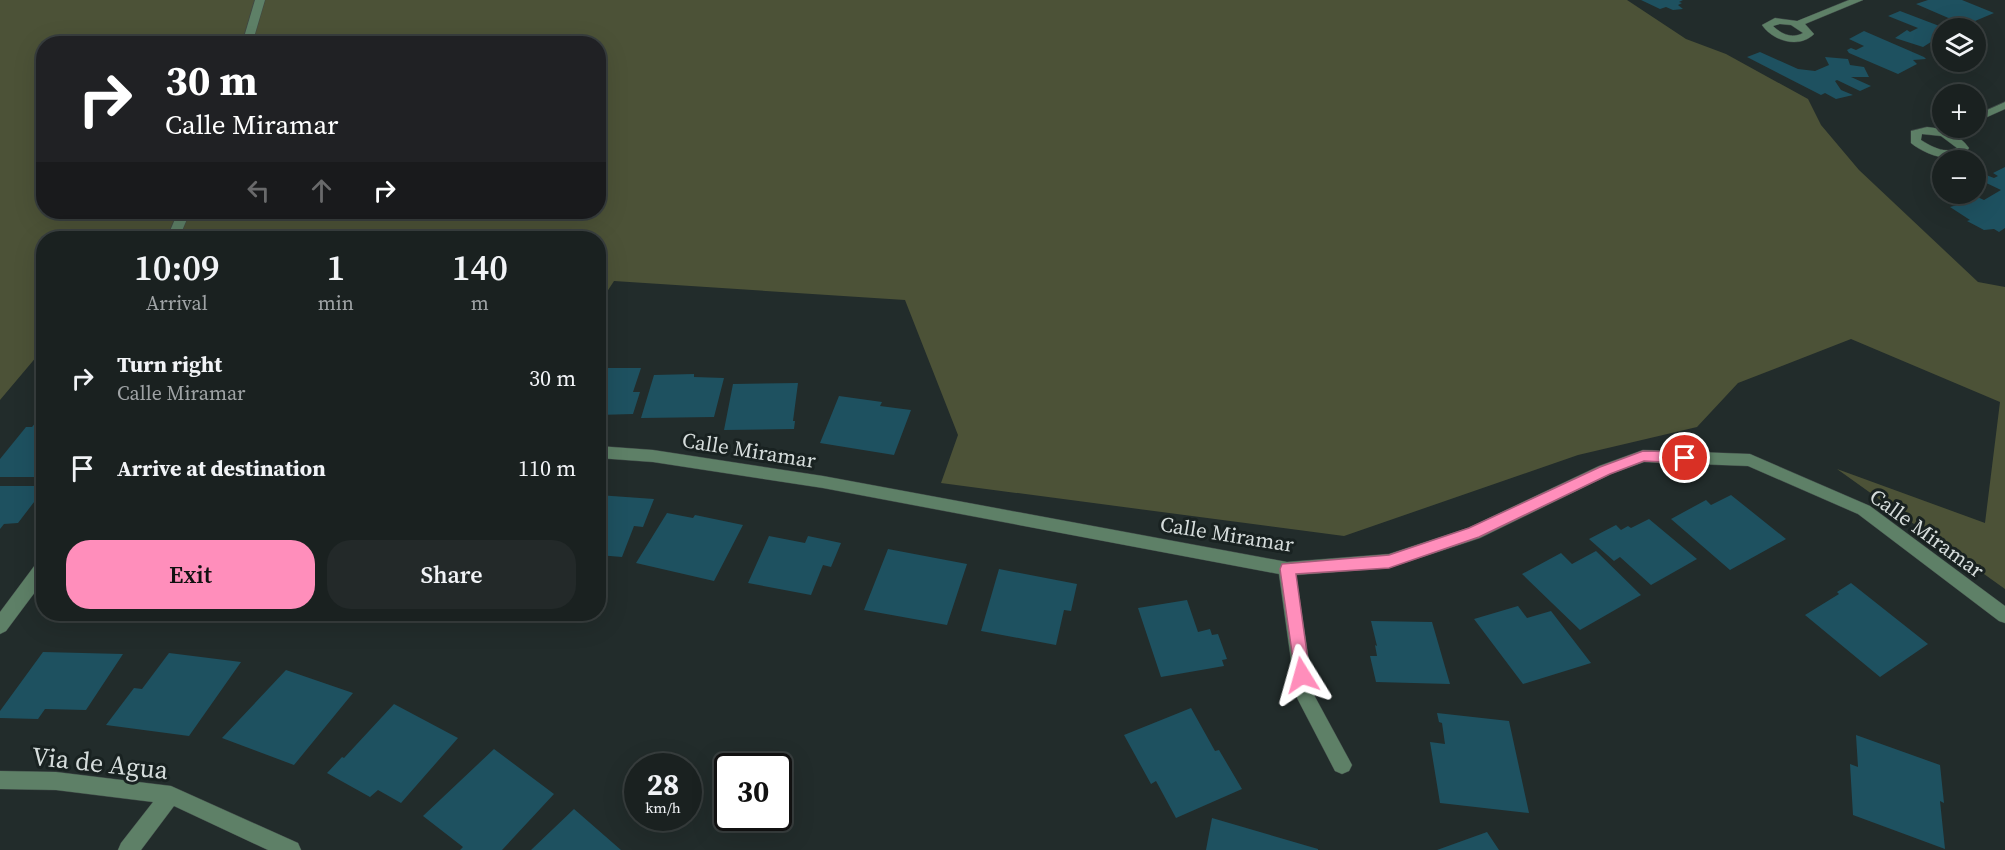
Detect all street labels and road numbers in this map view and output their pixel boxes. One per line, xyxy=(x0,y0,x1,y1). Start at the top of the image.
street label: Calle Miramar xyxy=(680,425,818,475)
street label: Calle Miramar xyxy=(1864,482,1990,584)
street label: Calle Miramar xyxy=(1158,509,1296,559)
street label: Via de Agua xyxy=(30,738,171,788)

